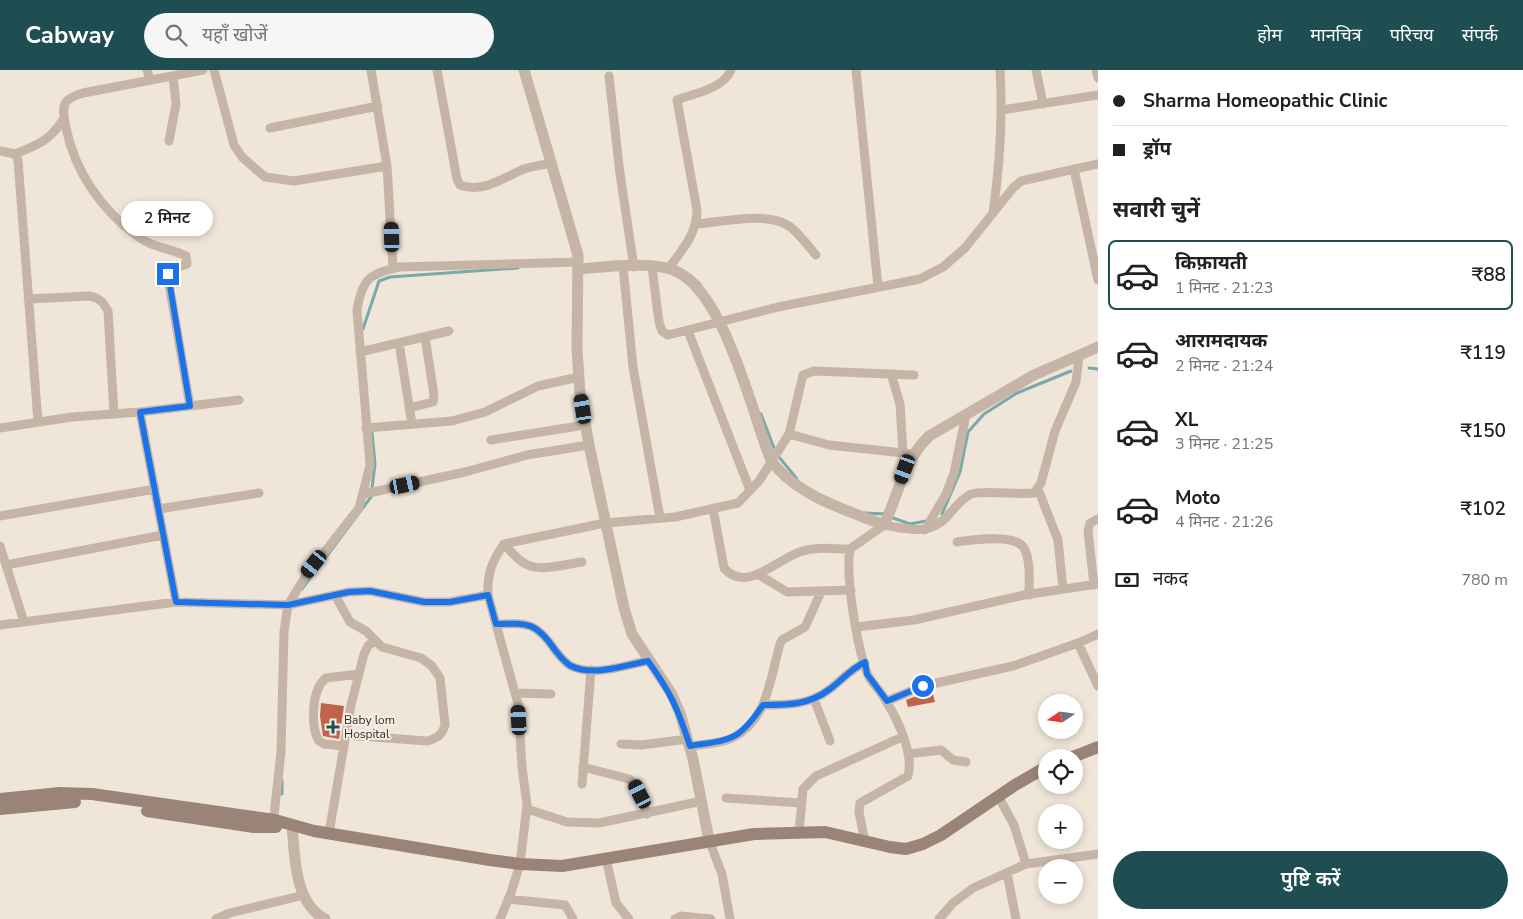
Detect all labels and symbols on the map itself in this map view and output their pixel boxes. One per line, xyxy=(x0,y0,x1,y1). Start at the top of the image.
callout: 2 मिनट xyxy=(122,202,214,236)
car xyxy=(383,222,400,252)
route end xyxy=(157,263,179,285)
car xyxy=(573,393,592,425)
car xyxy=(892,452,917,486)
car xyxy=(388,475,421,495)
car xyxy=(298,548,329,580)
route start xyxy=(912,675,934,697)
north arrow xyxy=(1038,694,1082,739)
car xyxy=(510,705,527,735)
place label: Baby lom Hospital xyxy=(344,712,395,742)
marker: Baby lom Hospital xyxy=(326,720,340,734)
car xyxy=(626,777,653,811)

